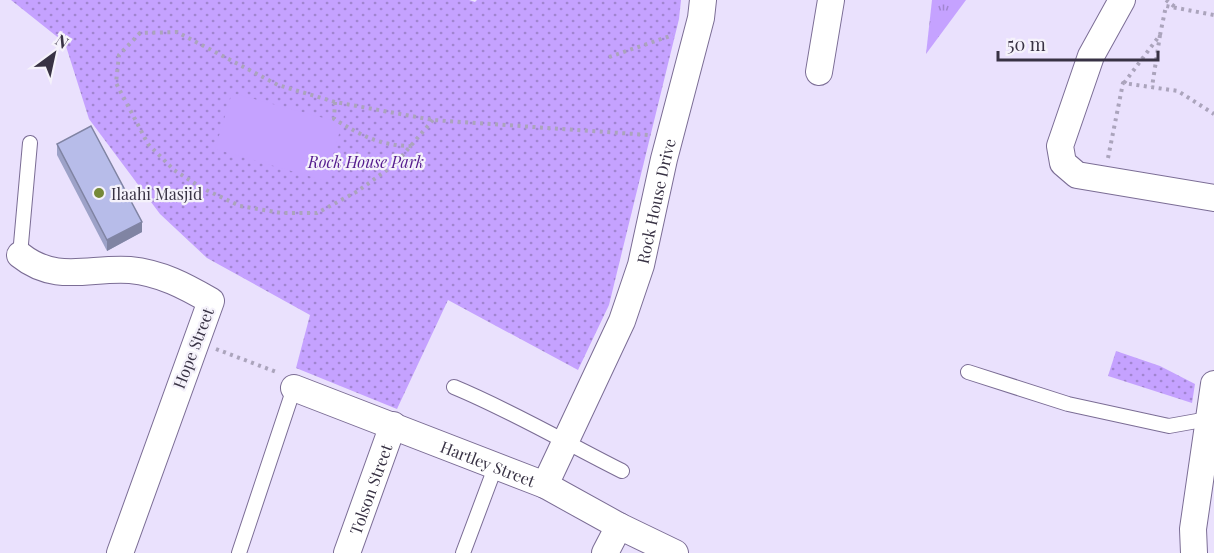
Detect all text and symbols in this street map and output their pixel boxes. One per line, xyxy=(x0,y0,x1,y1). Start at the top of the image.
north arrow xyxy=(24,24,84,84)
scale bar xyxy=(998,24,1158,62)
text: N xyxy=(52,29,73,53)
text: 50 m xyxy=(1007,32,1046,56)
street label: Rock House Drive xyxy=(631,136,680,266)
park label: Rock House Park xyxy=(307,151,424,172)
place label: Ilaahi Masjid xyxy=(111,183,202,204)
marker: Ilaahi Masjid xyxy=(92,186,106,200)
street label: Hope Street xyxy=(168,304,218,391)
street label: Hartley Street xyxy=(438,435,539,491)
street label: Tolson Street xyxy=(344,440,396,537)

